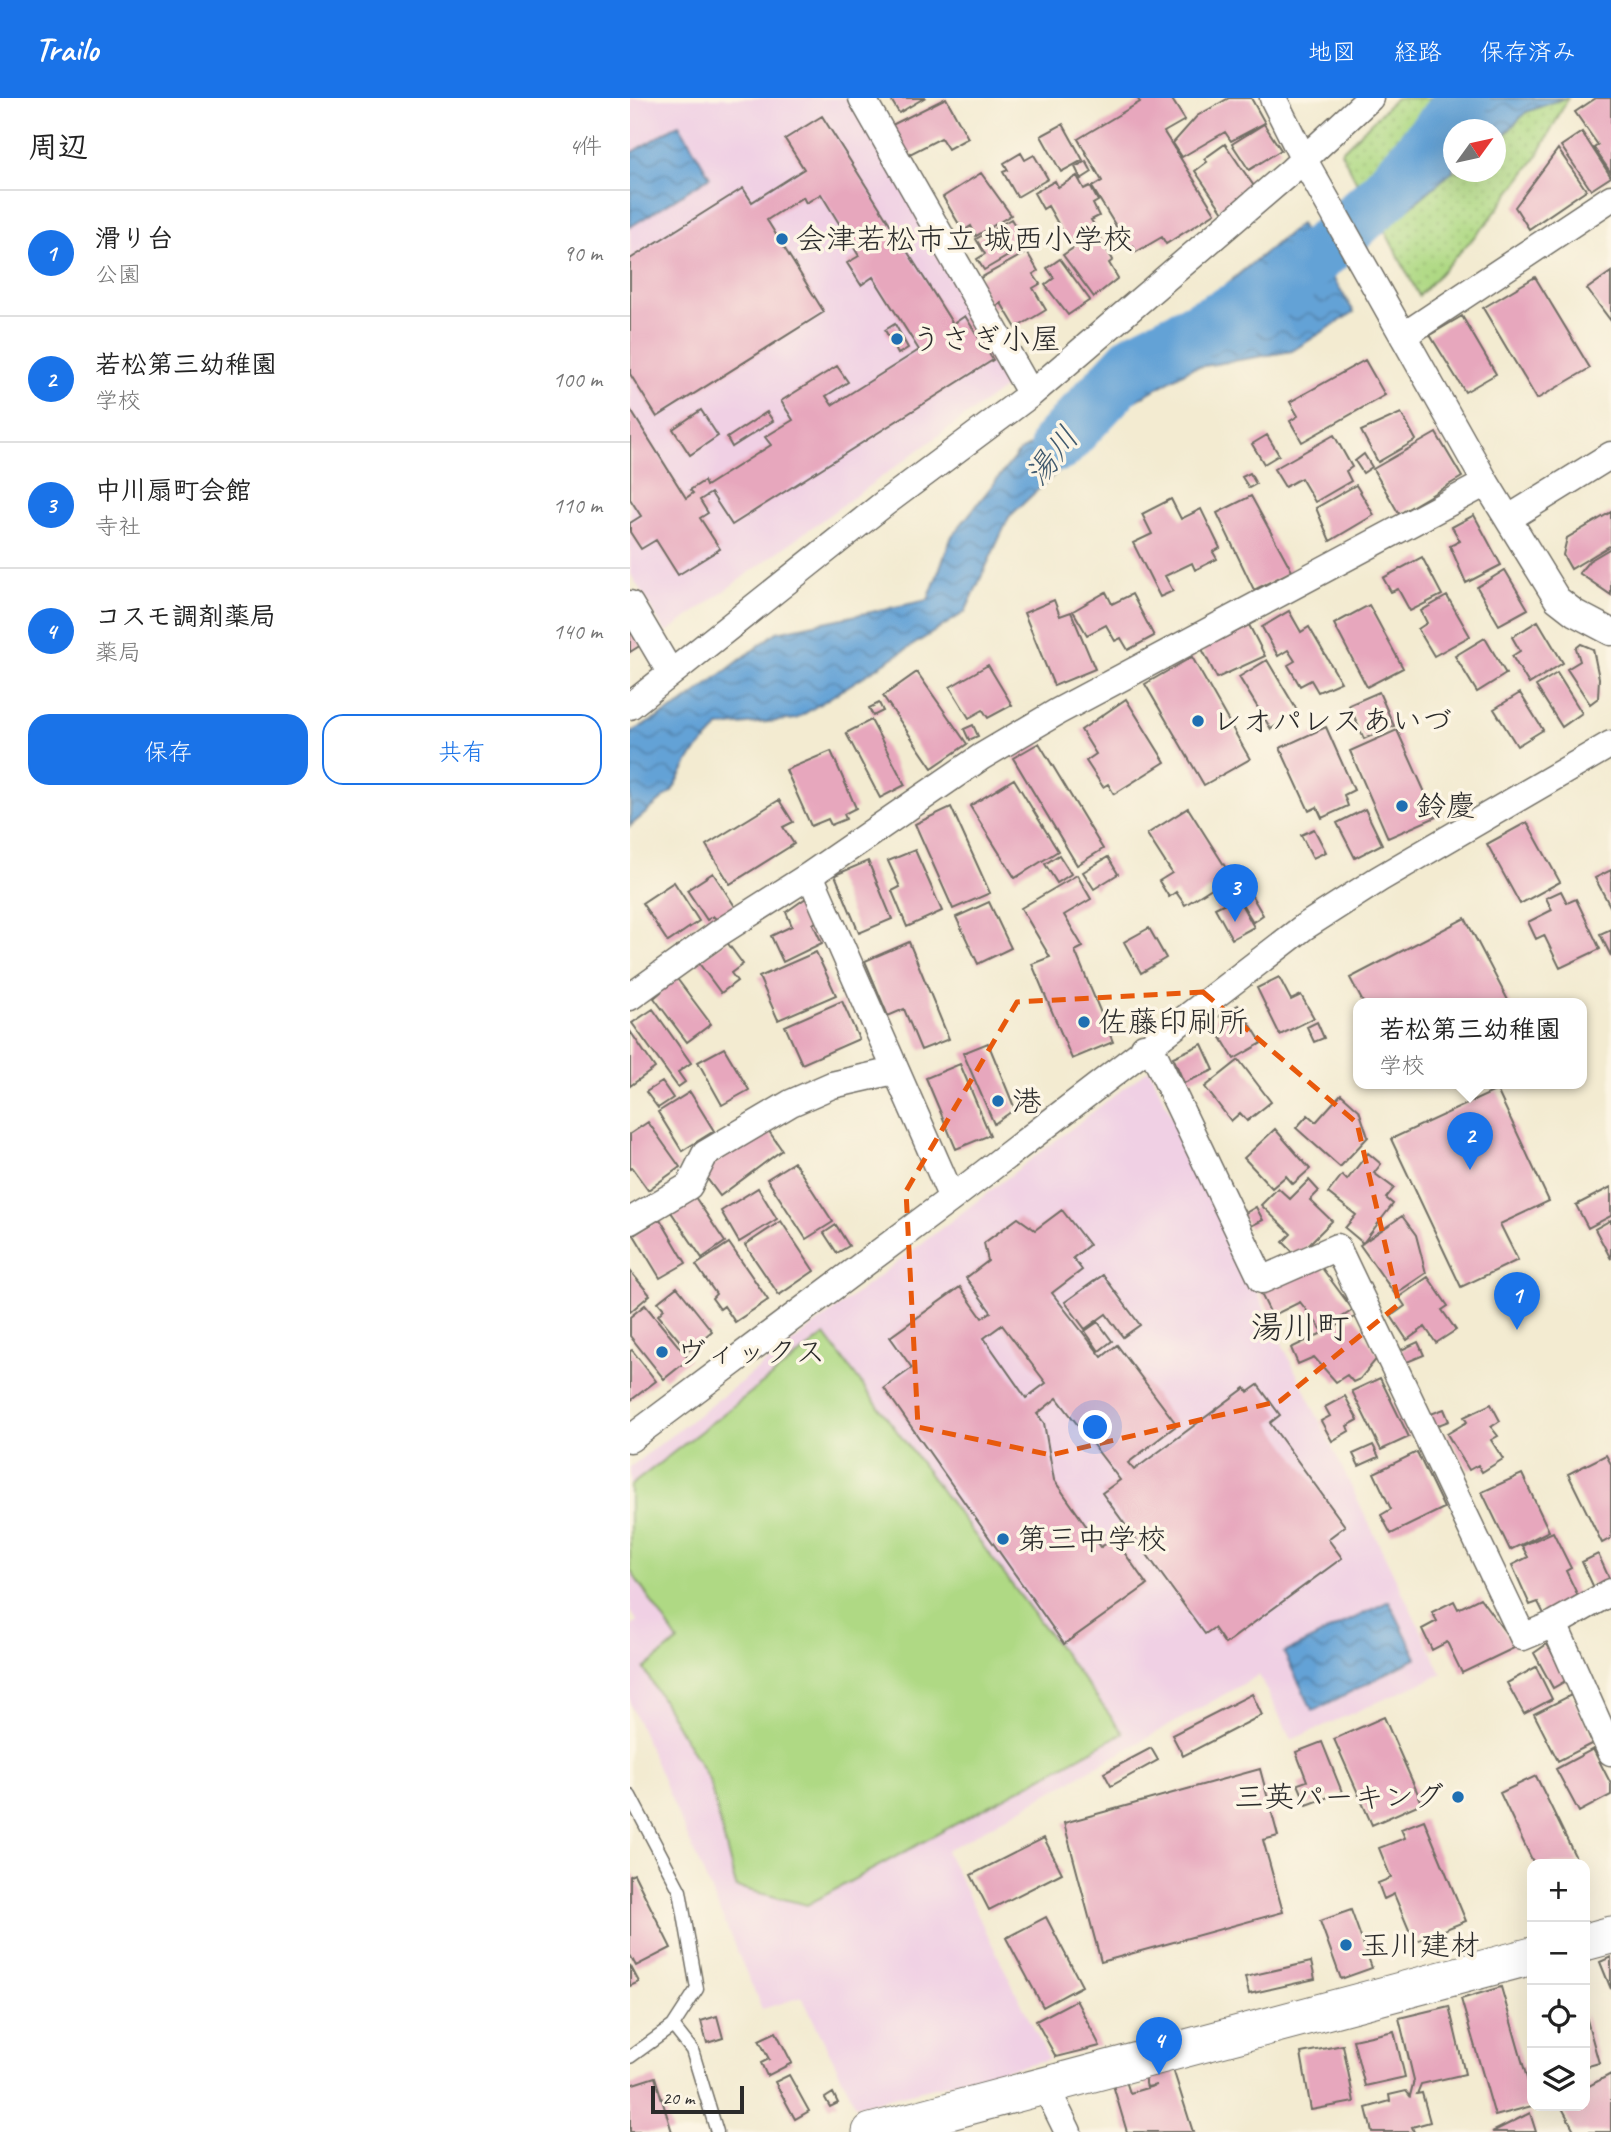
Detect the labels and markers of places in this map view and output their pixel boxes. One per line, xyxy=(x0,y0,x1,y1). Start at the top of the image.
place label: 会津若松市立 城西小学校 xyxy=(796,220,1133,258)
marker: 会津若松市立 城西小学校 xyxy=(774,231,790,247)
place label: うさぎ小屋 xyxy=(911,320,1061,358)
marker: うさぎ小屋 xyxy=(889,331,905,347)
place label: レオパレスあいづ xyxy=(1212,702,1452,740)
marker: レオパレスあいづ xyxy=(1190,713,1206,729)
place label: 鈴慶 xyxy=(1416,787,1476,825)
marker: 鈴慶 xyxy=(1394,798,1410,814)
pin: 3 xyxy=(1212,864,1258,922)
place label: 佐藤印刷所 xyxy=(1098,1003,1248,1041)
marker: 佐藤印刷所 xyxy=(1076,1014,1092,1030)
place label: 港 xyxy=(1012,1082,1042,1120)
marker: 港 xyxy=(990,1093,1006,1109)
pin: 2 xyxy=(1447,1112,1493,1170)
pin: 1 xyxy=(1494,1272,1540,1330)
place label: ヴィックス xyxy=(676,1333,825,1371)
marker: ヴィックス xyxy=(654,1344,670,1360)
place label: 第三中学校 xyxy=(1017,1520,1167,1558)
marker: 第三中学校 xyxy=(995,1531,1011,1547)
place label: 三英パーキング xyxy=(1234,1778,1444,1816)
marker: 三英パーキング xyxy=(1450,1789,1466,1805)
place label: 玉川建材 xyxy=(1360,1926,1480,1964)
marker: 玉川建材 xyxy=(1338,1937,1354,1953)
pin: 4 xyxy=(1136,2017,1182,2075)

